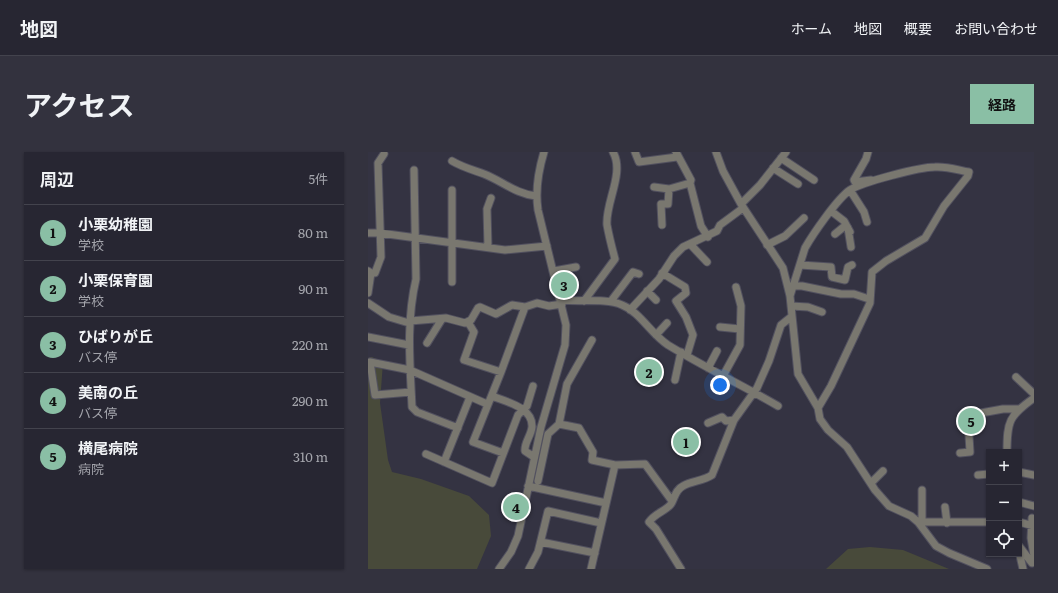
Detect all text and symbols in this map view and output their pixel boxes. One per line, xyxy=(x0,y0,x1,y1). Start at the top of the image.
text: 地図 xyxy=(20,14,58,42)
text: ホーム xyxy=(790,18,832,38)
text: 地図 xyxy=(854,18,882,38)
text: 概要 xyxy=(904,18,932,38)
text: お問い合わせ xyxy=(954,18,1038,38)
text: アクセス xyxy=(24,83,135,125)
button: 経路 xyxy=(970,84,1034,124)
text: 周辺 xyxy=(40,166,74,191)
text: 5件 xyxy=(308,169,328,188)
text: 小栗幼稚園 xyxy=(78,212,153,235)
text: 1 xyxy=(50,223,56,242)
text: 80 m xyxy=(298,223,328,242)
text: 学校 xyxy=(78,235,104,254)
text: 小栗保育園 xyxy=(78,268,153,291)
pin: 3 xyxy=(551,270,577,300)
text: 2 xyxy=(50,279,56,298)
text: 90 m xyxy=(298,279,328,298)
text: 学校 xyxy=(78,291,104,310)
text: ひばりが丘 xyxy=(78,324,153,347)
text: 3 xyxy=(49,335,57,354)
text: 220 m xyxy=(292,335,328,354)
text: バス停 xyxy=(78,347,117,366)
pin: 2 xyxy=(636,357,662,387)
your location xyxy=(710,375,730,395)
text: 美南の丘 xyxy=(78,380,138,403)
text: 4 xyxy=(49,391,57,410)
text: 290 m xyxy=(292,391,328,410)
text: バス停 xyxy=(78,403,117,422)
pin: 5 xyxy=(958,406,984,436)
pin: 1 xyxy=(673,427,699,457)
text: 横尾病院 xyxy=(78,436,138,459)
text: 5 xyxy=(49,447,57,466)
text: 310 m xyxy=(293,447,328,466)
map controls xyxy=(986,449,1022,557)
button: + xyxy=(986,449,1022,485)
text: 病院 xyxy=(78,459,104,478)
button: − xyxy=(986,485,1022,521)
pin: 4 xyxy=(503,492,529,522)
button: locate xyxy=(986,521,1022,557)

